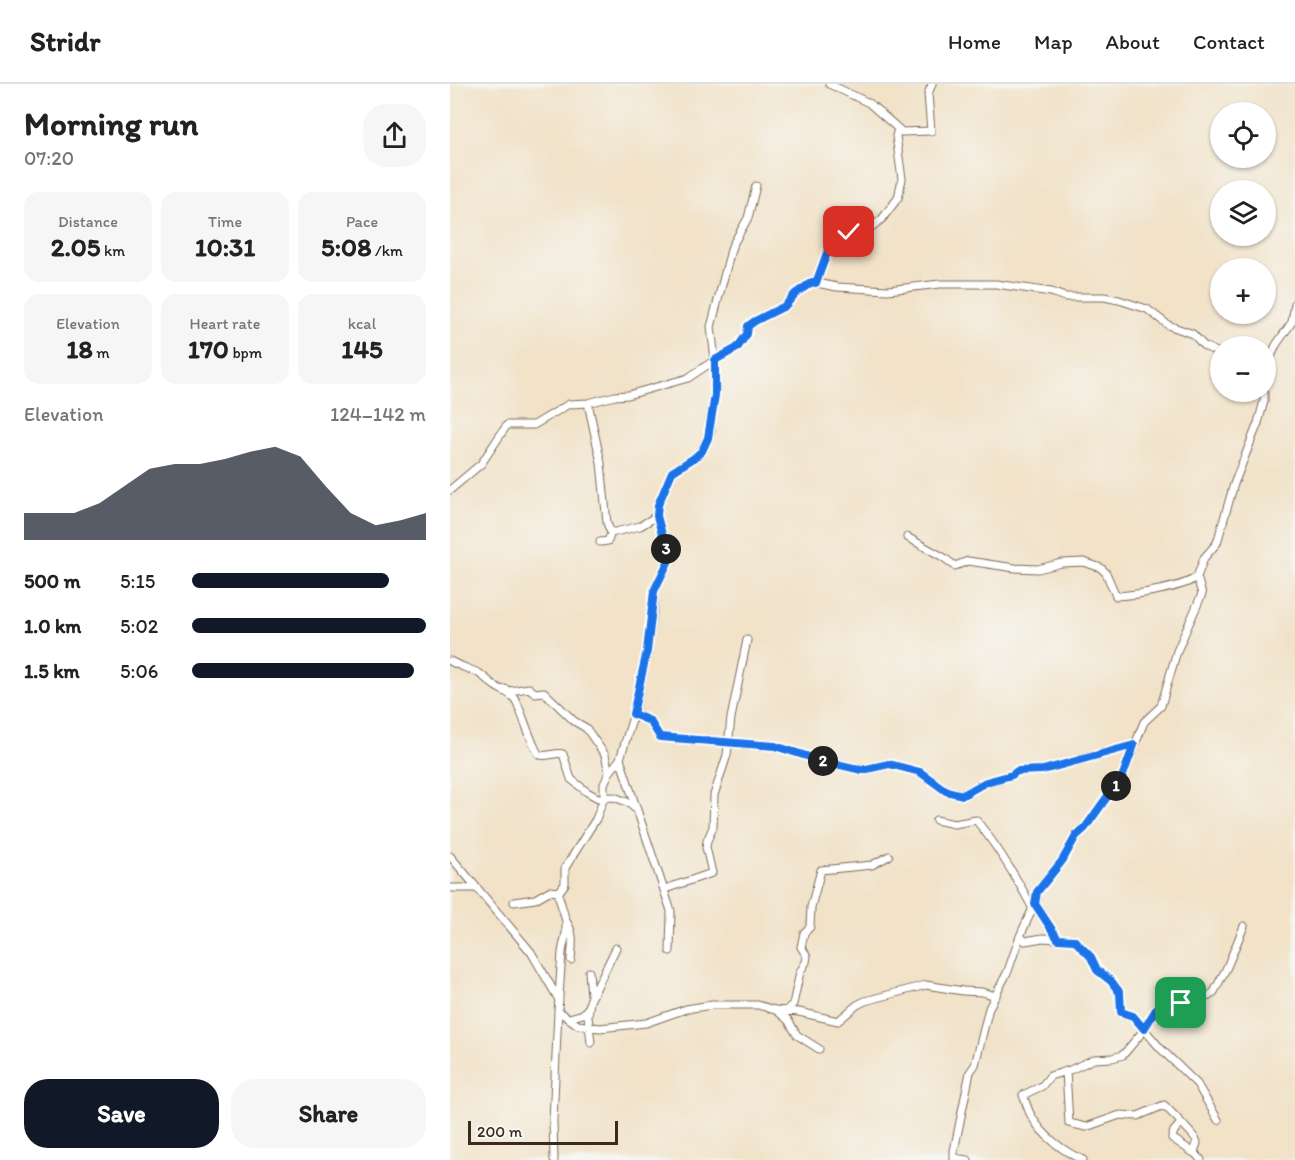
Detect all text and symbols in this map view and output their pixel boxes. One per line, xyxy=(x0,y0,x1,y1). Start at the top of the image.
text: Stridr xyxy=(30,24,100,58)
text: Home xyxy=(948,29,1001,54)
text: Map xyxy=(1034,29,1073,54)
text: About xyxy=(1106,29,1160,54)
text: Contact xyxy=(1193,29,1265,54)
map controls xyxy=(1210,102,1276,402)
button: locate xyxy=(1210,102,1276,168)
text: Morning run xyxy=(24,104,199,143)
button: share xyxy=(363,104,426,167)
text: 07:20 xyxy=(24,146,74,170)
button: layers xyxy=(1210,180,1276,246)
pin xyxy=(823,206,874,257)
text: Distance xyxy=(58,212,118,231)
text: Time xyxy=(208,212,242,231)
text: Pace xyxy=(346,212,378,231)
icon: check xyxy=(832,215,865,248)
text: 2.05 xyxy=(51,231,100,263)
text: 10:31 xyxy=(195,231,255,263)
text: 5:08 xyxy=(321,231,371,263)
text: km xyxy=(100,241,125,260)
text: /km xyxy=(371,241,403,260)
button: + xyxy=(1210,258,1276,324)
text: Elevation xyxy=(56,314,120,333)
text: Heart rate xyxy=(190,314,260,333)
text: kcal xyxy=(348,314,376,333)
text: 18 xyxy=(66,333,93,365)
text: 170 xyxy=(188,333,229,365)
text: 145 xyxy=(341,333,383,365)
button: − xyxy=(1210,336,1276,402)
text: m xyxy=(93,343,110,362)
text: bpm xyxy=(229,343,262,362)
text: Elevation xyxy=(24,402,103,426)
text: 124–142 m xyxy=(330,402,426,426)
pin: 3 xyxy=(651,534,681,564)
text: 3 xyxy=(662,539,670,558)
text: 500 m xyxy=(24,569,80,593)
text: 5:15 xyxy=(120,569,155,593)
text: 1.0 km xyxy=(24,614,81,638)
text: 5:02 xyxy=(120,614,158,638)
text: 1.5 km xyxy=(24,659,80,683)
text: 5:06 xyxy=(120,659,158,683)
pin: 2 xyxy=(808,746,838,776)
text: 2 xyxy=(819,751,827,770)
pin: 1 xyxy=(1101,771,1131,801)
text: 1 xyxy=(1112,776,1120,795)
pin xyxy=(1155,977,1206,1028)
icon: arrive xyxy=(1164,986,1197,1019)
button: Save xyxy=(24,1079,219,1148)
button: Share xyxy=(231,1079,426,1148)
scale bar xyxy=(468,1118,618,1146)
text: 200 m xyxy=(477,1122,522,1141)

